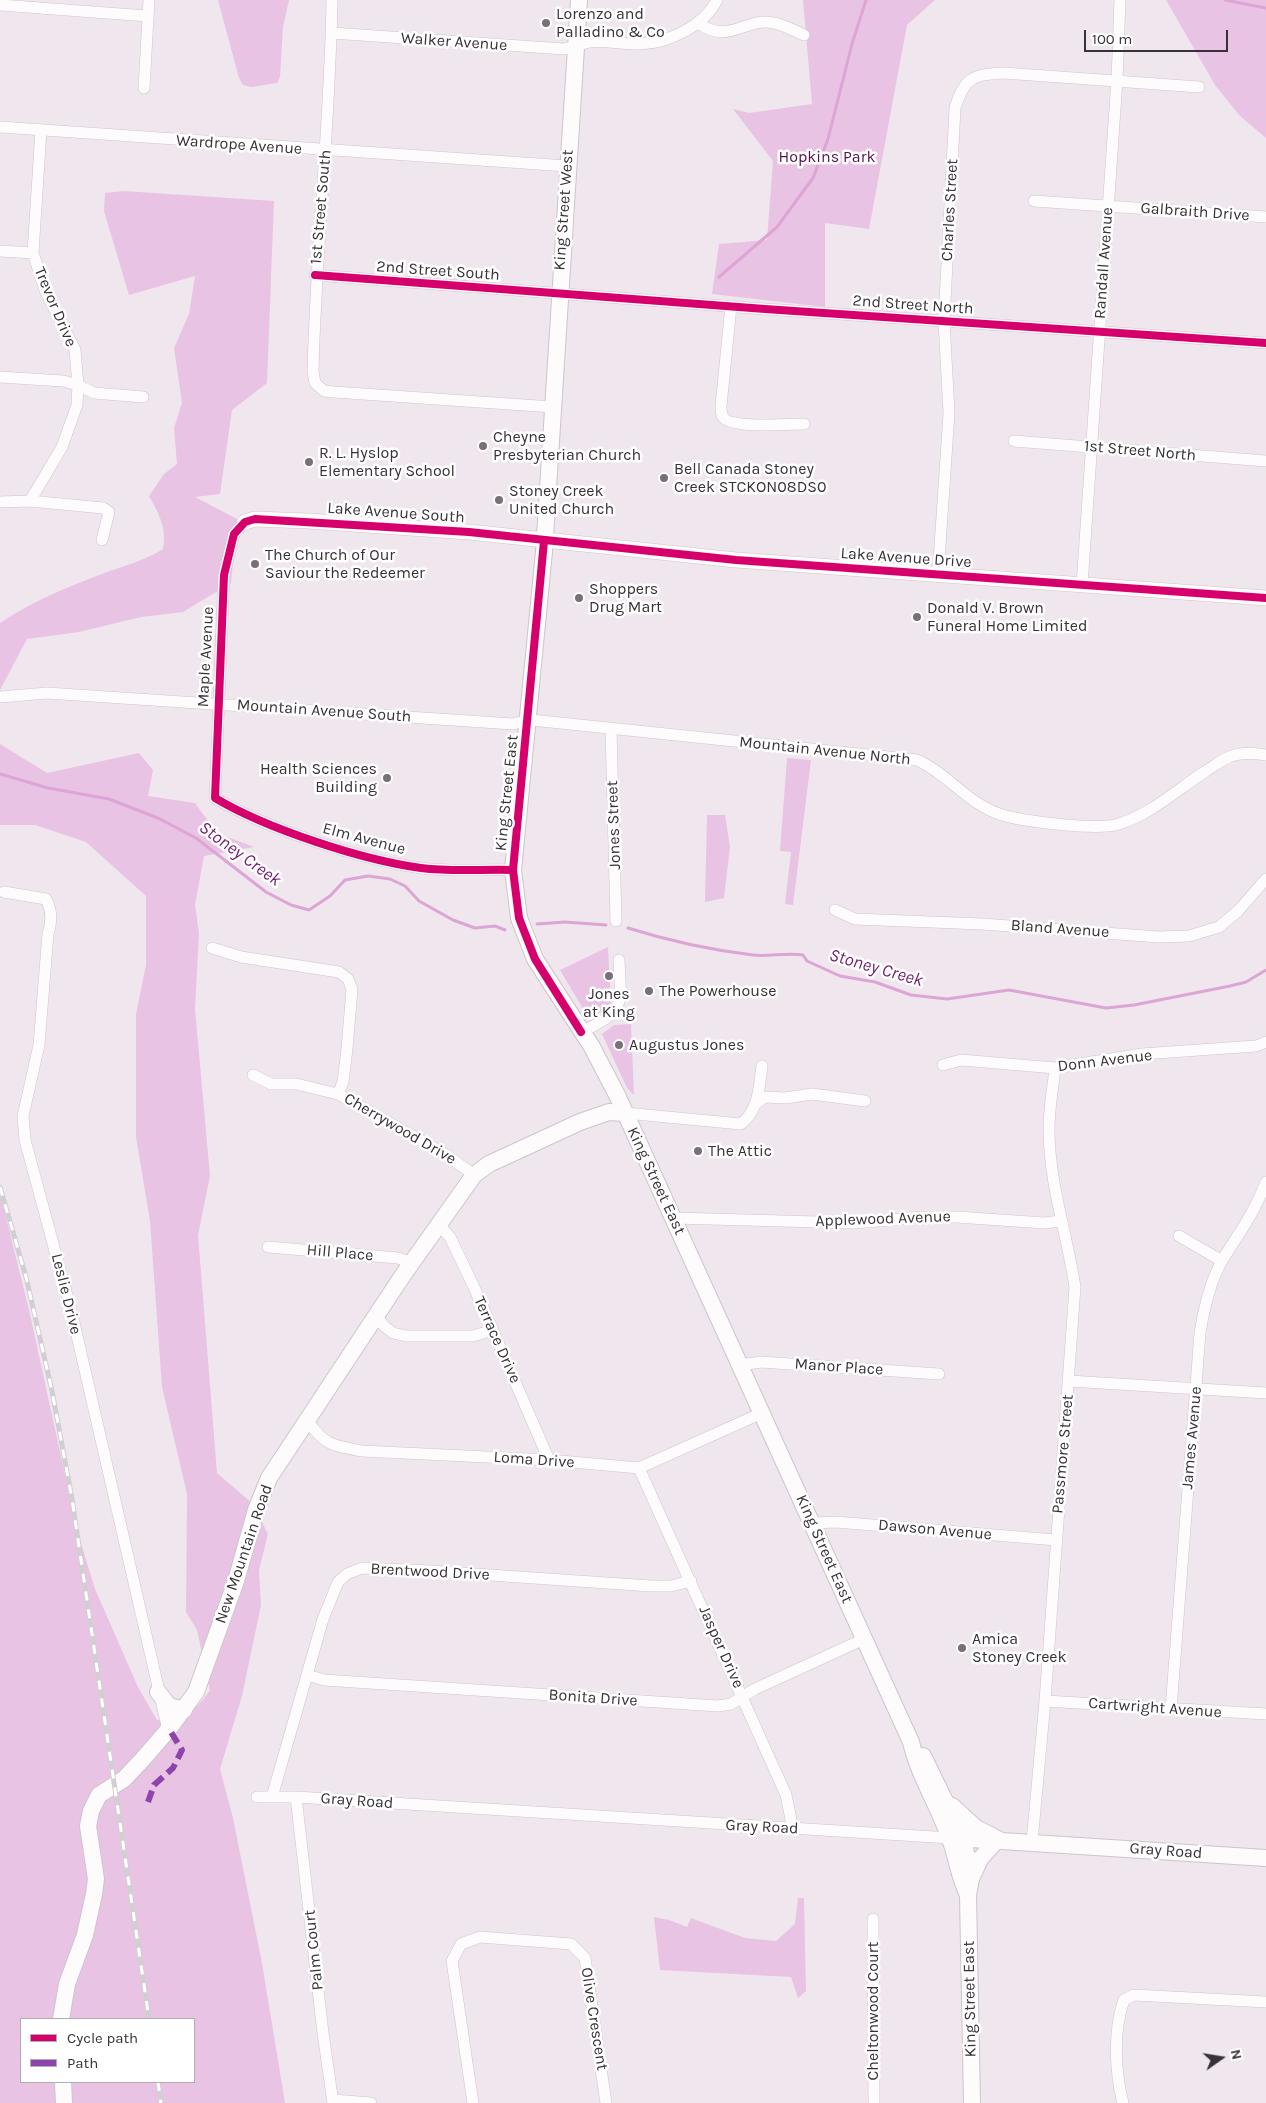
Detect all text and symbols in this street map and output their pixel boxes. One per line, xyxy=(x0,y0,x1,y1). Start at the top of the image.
place label: Lorenzo and Palladino & Co xyxy=(556,4,665,42)
marker: Lorenzo and Palladino & Co xyxy=(540,17,552,29)
scale bar xyxy=(1086,20,1230,52)
street label: Walker Avenue xyxy=(400,29,508,55)
text: 100 m xyxy=(1092,30,1132,48)
street label: Wardrope Avenue xyxy=(175,131,303,159)
park label: Hopkins Park xyxy=(779,147,875,167)
street label: 1st Street South xyxy=(306,149,336,265)
street label: King Street West xyxy=(550,149,578,271)
street label: Charles Street xyxy=(938,158,962,262)
street label: Galbraith Drive xyxy=(1140,199,1250,225)
street label: Randall Avenue xyxy=(1091,206,1117,320)
street label: 2nd Street South xyxy=(376,257,500,285)
street label: Trevor Drive xyxy=(30,264,80,350)
street label: 2nd Street North xyxy=(852,291,974,319)
place label: Cheyne Presbyterian Church xyxy=(493,427,641,465)
street label: 1st Street North xyxy=(1083,437,1197,465)
marker: Cheyne Presbyterian Church xyxy=(477,440,489,452)
place label: R. L. Hyslop Elementary School xyxy=(319,443,455,481)
marker: R. L. Hyslop Elementary School xyxy=(303,456,315,468)
place label: Bell Canada Stoney Creek STCKON08DS0 xyxy=(674,459,826,497)
marker: Bell Canada Stoney Creek STCKON08DS0 xyxy=(658,472,670,484)
place label: Stoney Creek United Church xyxy=(509,481,614,519)
marker: Stoney Creek United Church xyxy=(493,494,505,506)
street label: Lake Avenue South xyxy=(327,499,465,527)
street label: Lake Avenue Drive xyxy=(840,544,972,572)
place label: The Church of Our Saviour the Redeemer xyxy=(265,545,425,583)
marker: The Church of Our Saviour the Redeemer xyxy=(249,558,261,570)
place label: Shoppers Drug Mart xyxy=(589,579,662,617)
marker: Shoppers Drug Mart xyxy=(573,592,585,604)
place label: Donald V. Brown Funeral Home Limited xyxy=(927,598,1088,636)
street label: Maple Avenue xyxy=(194,606,218,708)
marker: Donald V. Brown Funeral Home Limited xyxy=(911,611,923,623)
street label: Mountain Avenue South xyxy=(236,695,412,727)
street label: Mountain Avenue North xyxy=(738,732,912,770)
street label: King Street East xyxy=(491,734,523,852)
place label: Health Sciences Building xyxy=(260,759,377,797)
marker: Health Sciences Building xyxy=(381,772,393,784)
street label: Jones Street xyxy=(603,780,625,870)
water label: Stoney Creek xyxy=(195,817,285,891)
street label: Elm Avenue xyxy=(321,819,407,859)
street label: Bland Avenue xyxy=(1010,916,1110,942)
water label: Stoney Creek xyxy=(827,944,925,992)
marker: Jones at King xyxy=(603,970,615,982)
place label: The Powerhouse xyxy=(659,981,777,1001)
place label: Jones at King xyxy=(583,984,635,1022)
marker: The Powerhouse xyxy=(643,985,655,997)
place label: Augustus Jones xyxy=(629,1035,744,1055)
marker: Augustus Jones xyxy=(613,1039,625,1051)
street label: Donn Avenue xyxy=(1057,1046,1153,1076)
street label: Cherrywood Drive xyxy=(340,1089,460,1169)
street label: King Street East xyxy=(623,1124,689,1238)
place label: The Attic xyxy=(708,1141,772,1161)
marker: The Attic xyxy=(692,1145,704,1157)
street label: Applewood Avenue xyxy=(815,1207,951,1231)
street label: Hill Place xyxy=(306,1241,374,1265)
street label: Leslie Drive xyxy=(47,1252,85,1336)
street label: Terrace Drive xyxy=(469,1294,525,1386)
street label: Manor Place xyxy=(794,1354,884,1380)
street label: James Avenue xyxy=(1178,1386,1206,1490)
street label: Passmore Street xyxy=(1048,1393,1078,1515)
street label: Loma Drive xyxy=(493,1448,575,1472)
street label: New Mountain Road xyxy=(211,1482,277,1626)
street label: King Street East xyxy=(791,1492,857,1606)
street label: Dawson Avenue xyxy=(877,1515,993,1545)
street label: Brentwood Drive xyxy=(370,1559,490,1585)
street label: Jasper Drive xyxy=(694,1603,748,1691)
place label: Amica Stoney Creek xyxy=(972,1629,1067,1667)
marker: Amica Stoney Creek xyxy=(956,1642,968,1654)
street label: Bonita Drive xyxy=(548,1685,638,1711)
street label: Cartwright Avenue xyxy=(1088,1694,1222,1722)
street label: Gray Road xyxy=(320,1789,394,1813)
street label: Gray Road xyxy=(725,1816,799,1838)
street label: Gray Road xyxy=(1129,1839,1203,1863)
street label: Palm Court xyxy=(300,1909,328,1991)
street label: King Street East xyxy=(959,1940,981,2058)
street label: Cheltonwood Court xyxy=(863,1942,883,2080)
street label: Olive Crescent xyxy=(576,1966,612,2072)
legend xyxy=(20,2018,195,2083)
text: Cycle path xyxy=(67,2029,138,2047)
north arrow xyxy=(1196,2033,1246,2083)
text: N xyxy=(1227,2048,1246,2061)
text: Path xyxy=(67,2054,98,2072)

